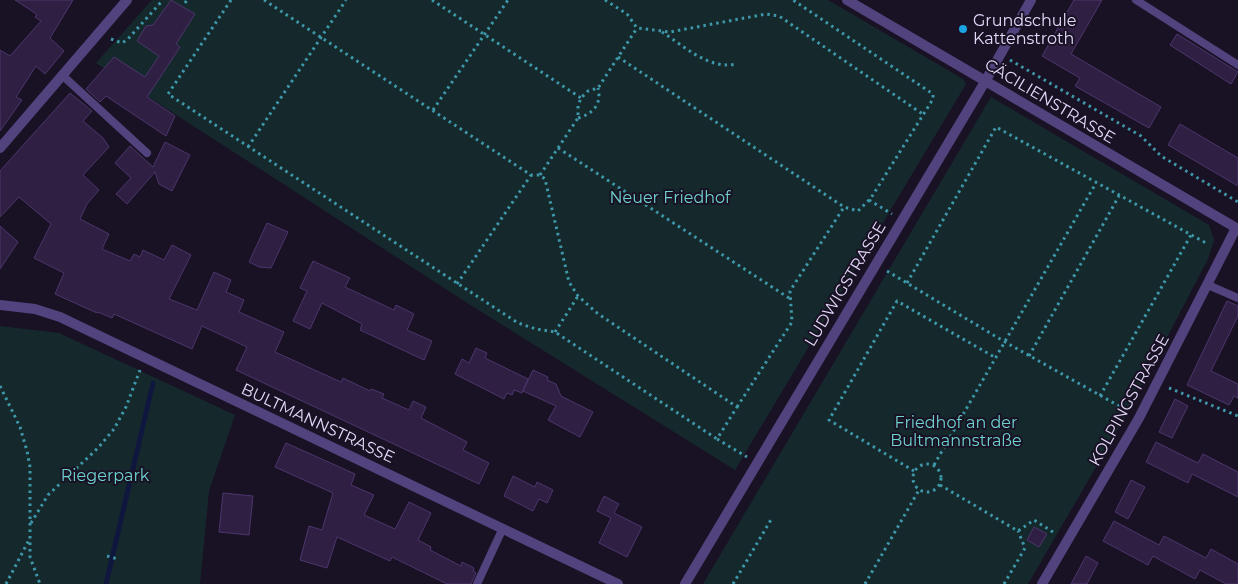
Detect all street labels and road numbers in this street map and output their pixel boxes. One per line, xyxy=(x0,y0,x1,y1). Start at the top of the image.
street label: CÄCILIENSTRASSE xyxy=(981,54,1119,147)
street label: LUDWIGSTRASSE xyxy=(800,218,890,350)
street label: KOLPINGSTRASSE xyxy=(1085,331,1173,469)
street label: BULTMANNSTRASSE xyxy=(238,379,398,467)

